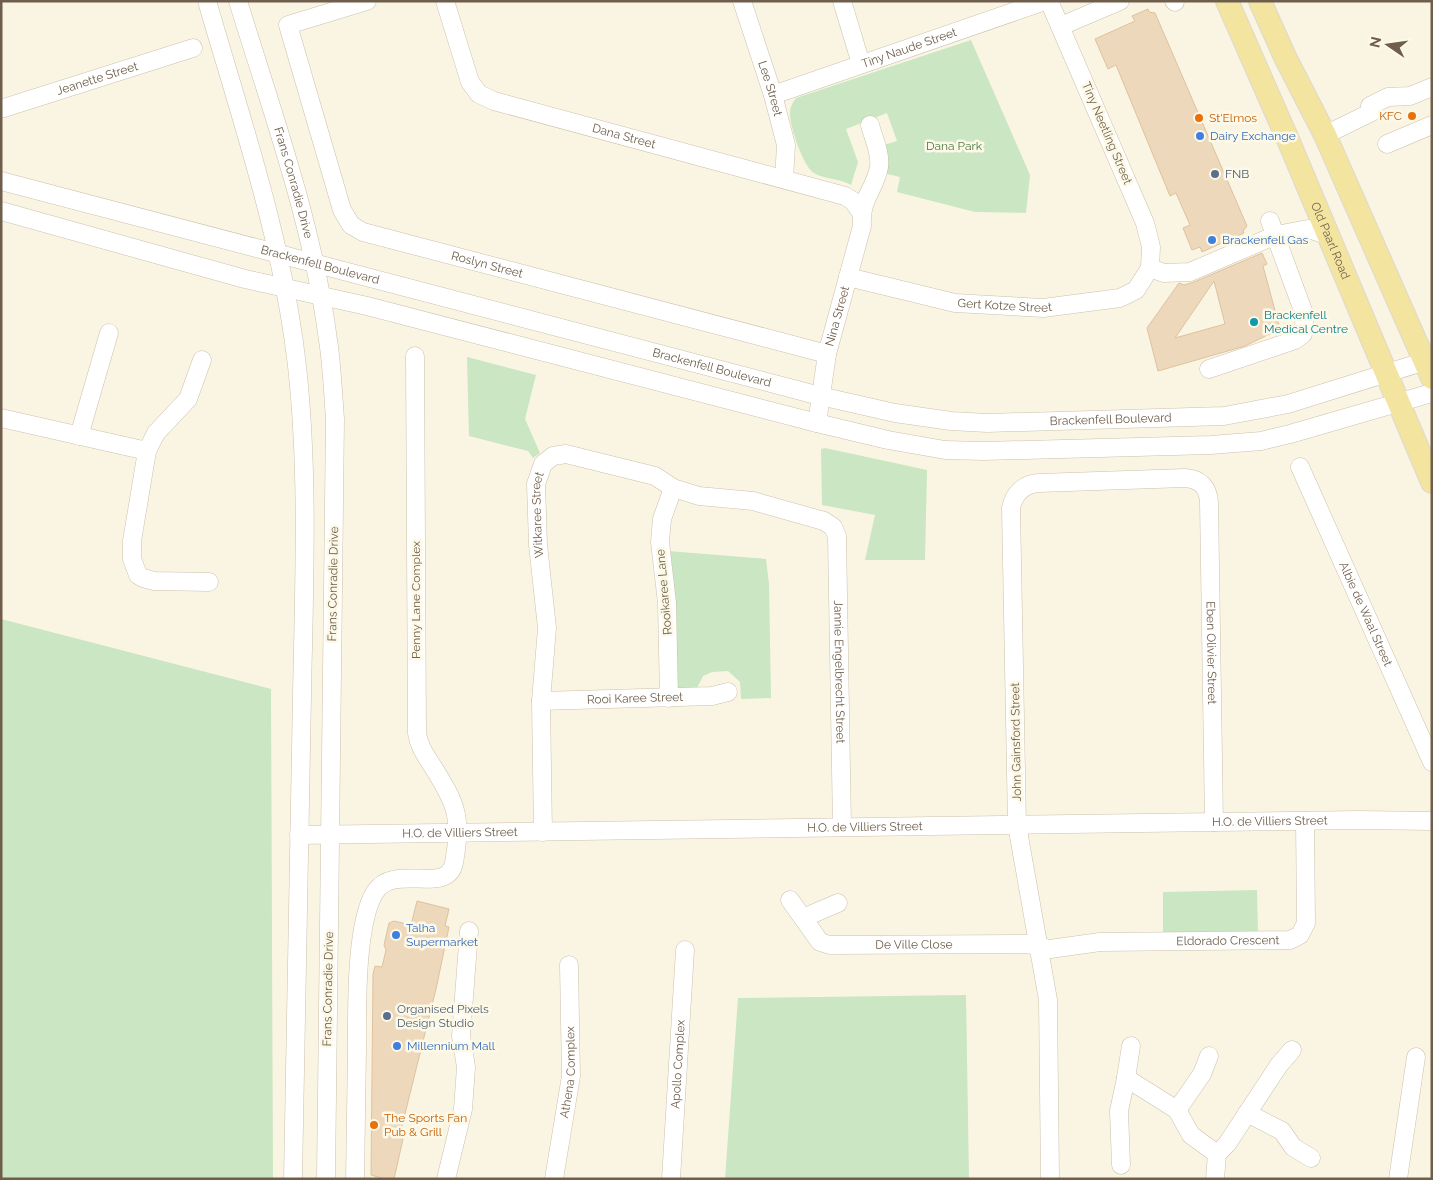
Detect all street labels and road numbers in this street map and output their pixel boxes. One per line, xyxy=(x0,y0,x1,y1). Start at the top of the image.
street label: Tiny Naude Street xyxy=(860,25,959,71)
street label: Jeanette Street xyxy=(55,59,140,98)
street label: Lee Street xyxy=(755,59,785,118)
street label: Tiny Neetling Street xyxy=(1079,80,1135,186)
street label: Dana Street xyxy=(591,121,657,151)
street label: Frans Conradie Drive xyxy=(271,125,316,240)
street label: Old Paarl Road xyxy=(1308,200,1353,281)
street label: Brackenfell Boulevard xyxy=(259,243,381,287)
street label: Roslyn Street xyxy=(450,249,524,281)
street label: Nina Street xyxy=(822,284,852,348)
street label: Gert Kotze Street xyxy=(957,296,1053,315)
street label: Brackenfell Boulevard xyxy=(651,345,773,390)
street label: Brackenfell Boulevard xyxy=(1049,411,1172,428)
street label: Witkaree Street xyxy=(529,470,547,559)
street label: Frans Conradie Drive xyxy=(325,526,341,642)
street label: Penny Lane Complex xyxy=(409,541,423,659)
street label: Rooikaree Lane xyxy=(653,548,675,636)
street label: Albie de Waal Street xyxy=(1336,560,1395,668)
street label: Jannie Engelbrecht Street xyxy=(831,600,848,744)
street label: Eben Olivier Street xyxy=(1204,601,1219,705)
street label: John Gainsford Street xyxy=(1008,682,1024,802)
street label: Rooi Karee Street xyxy=(587,690,683,707)
street label: H.O. de Villiers Street xyxy=(1212,813,1328,829)
street label: H.O. de Villiers Street xyxy=(807,819,923,835)
street label: H.O. de Villiers Street xyxy=(402,825,518,841)
street label: Frans Conradie Drive xyxy=(320,931,336,1047)
street label: Eldorado Crescent xyxy=(1176,933,1280,948)
street label: De Ville Close xyxy=(875,937,953,952)
street label: Apollo Complex xyxy=(668,1019,688,1109)
street label: Athena Complex xyxy=(557,1026,578,1119)

